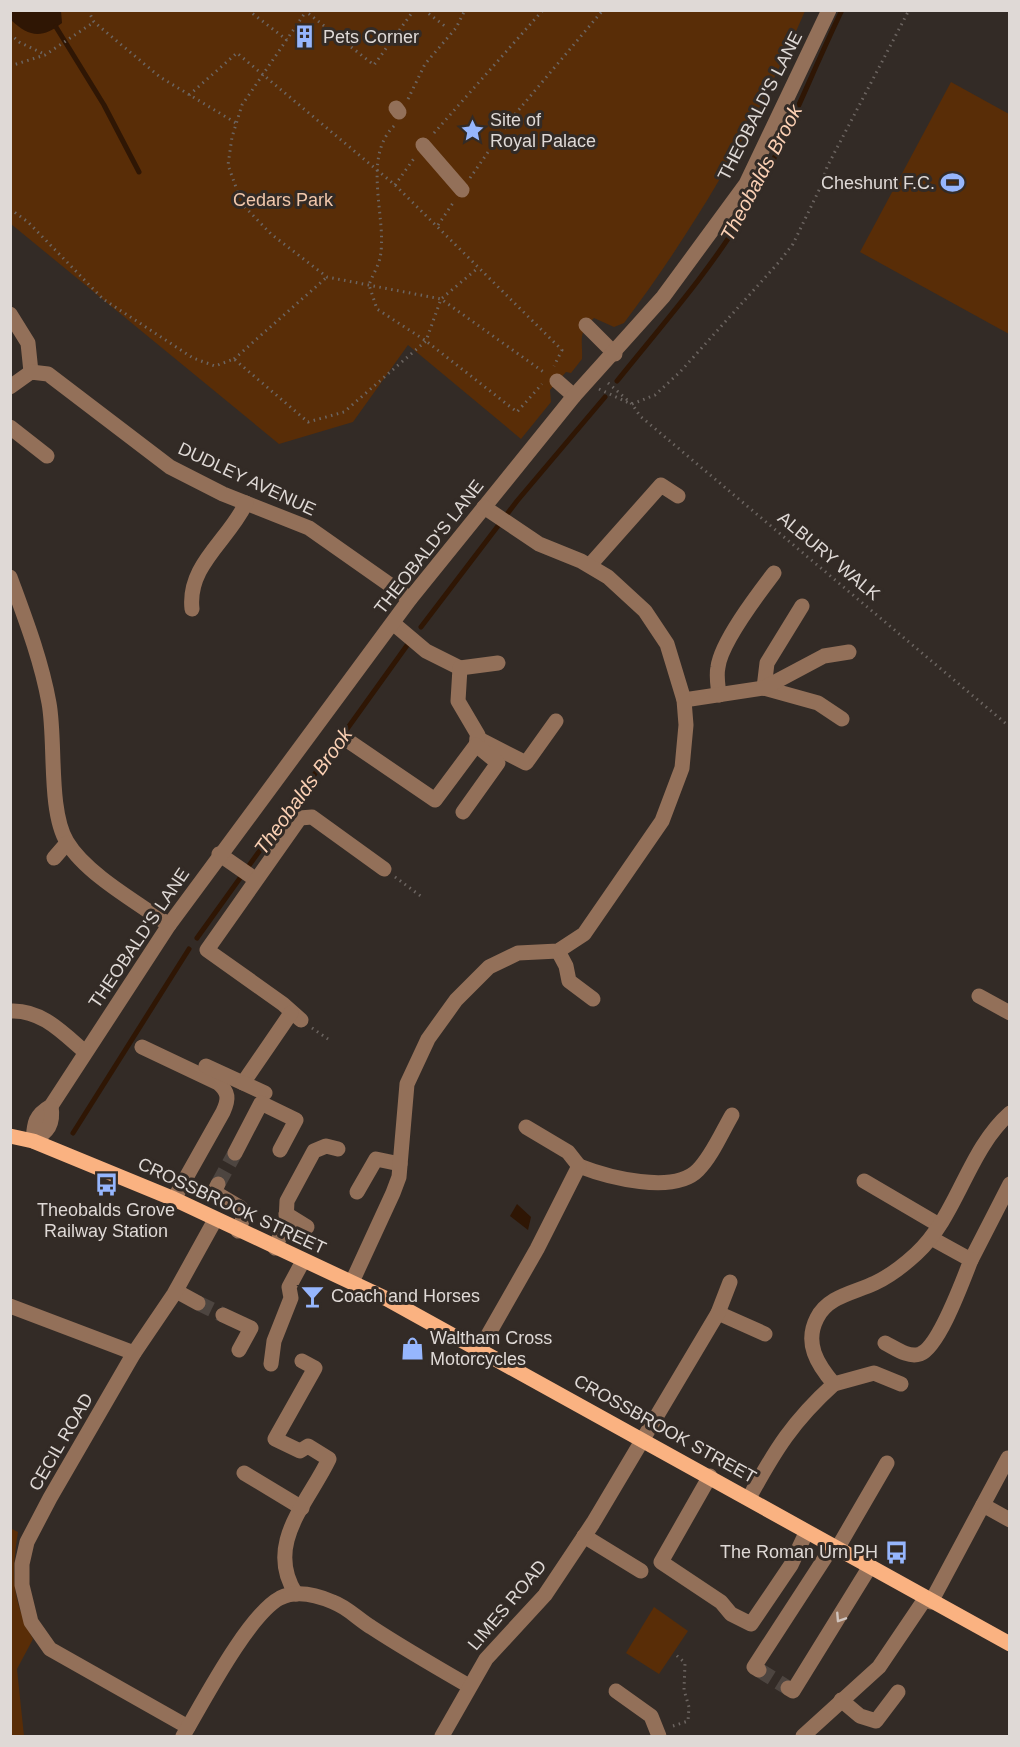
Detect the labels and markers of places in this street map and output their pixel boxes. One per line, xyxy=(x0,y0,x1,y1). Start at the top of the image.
building icon: Pets Corner xyxy=(292,24,318,50)
place label: Pets Corner xyxy=(323,27,419,47)
place label: Site of Royal Palace xyxy=(490,110,596,151)
place icon: Site of Royal Palace xyxy=(459,117,485,143)
sports icon: Cheshunt F.C. xyxy=(940,170,966,196)
place label: Cheshunt F.C. xyxy=(821,173,935,193)
bus stop icon: Theobalds Grove Railway Station xyxy=(93,1171,119,1197)
place label: Theobalds Grove Railway Station xyxy=(37,1200,175,1241)
bar icon: Coach and Horses xyxy=(300,1283,326,1309)
place label: Coach and Horses xyxy=(331,1286,480,1306)
place label: Waltham Cross Motorcycles xyxy=(430,1328,552,1369)
shop icon: Waltham Cross Motorcycles xyxy=(399,1335,425,1361)
bus stop icon: The Roman Urn PH xyxy=(883,1539,909,1565)
place label: The Roman Urn PH xyxy=(720,1542,878,1562)

